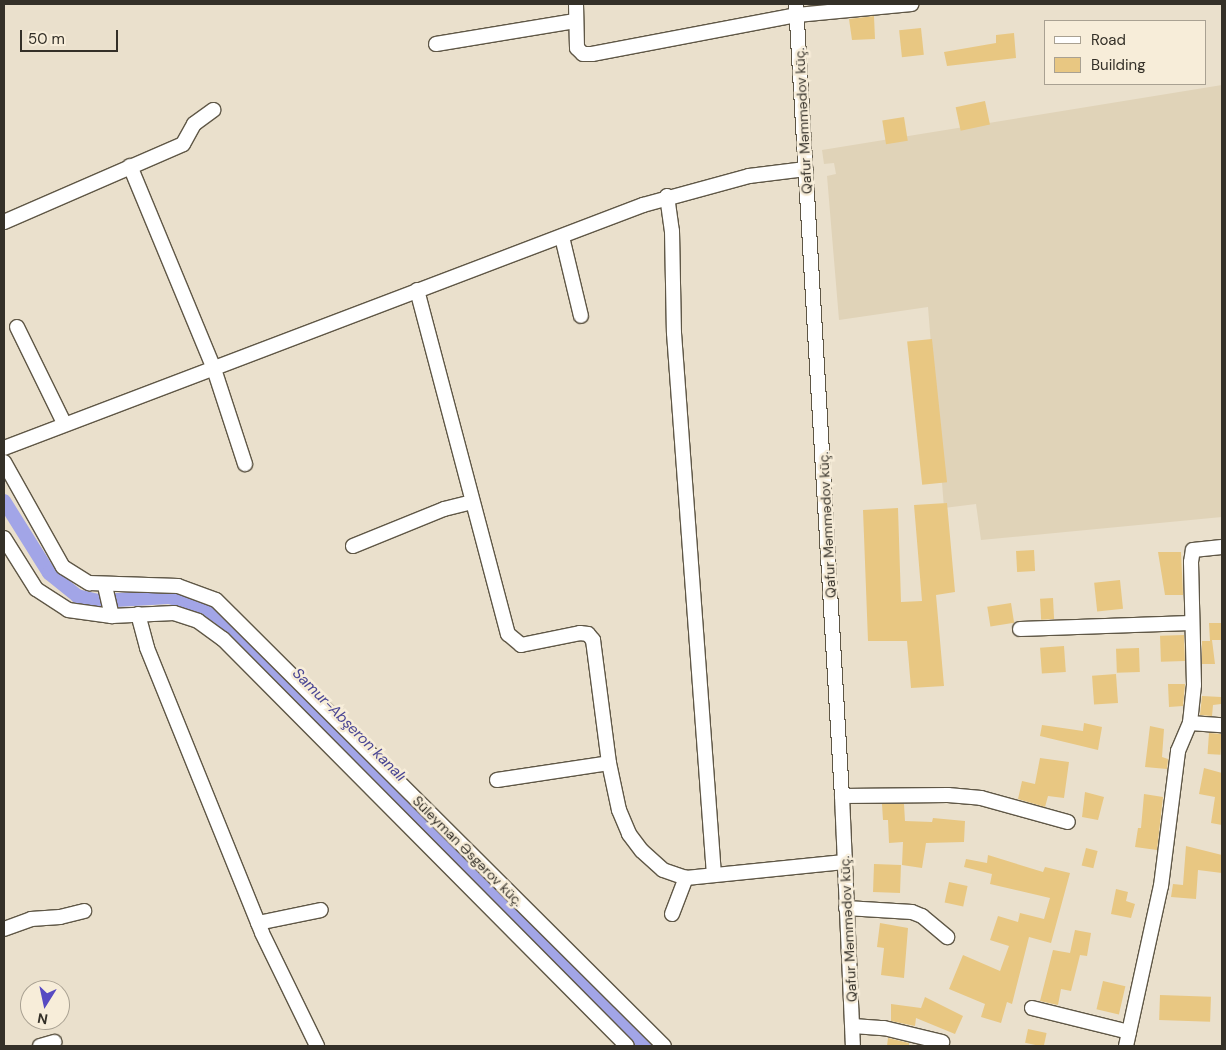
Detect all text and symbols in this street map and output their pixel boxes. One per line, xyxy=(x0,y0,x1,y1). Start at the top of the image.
scale bar xyxy=(22,20,120,52)
legend xyxy=(1044,20,1206,85)
text: 50 m xyxy=(28,29,65,49)
text: Road xyxy=(1091,30,1126,50)
street label: Qafur Məmmədov küç. xyxy=(791,47,815,195)
text: Building xyxy=(1091,55,1146,75)
street label: Qafur Məmmədov küç. xyxy=(815,451,839,599)
water label: Samur-Abşeron kanalı xyxy=(289,665,409,785)
street label: Süleyman Əsgərov küç. xyxy=(409,792,527,910)
street label: Qafur Məmmədov küç. xyxy=(836,855,860,1003)
north arrow xyxy=(20,980,70,1030)
text: N xyxy=(36,1009,49,1029)

